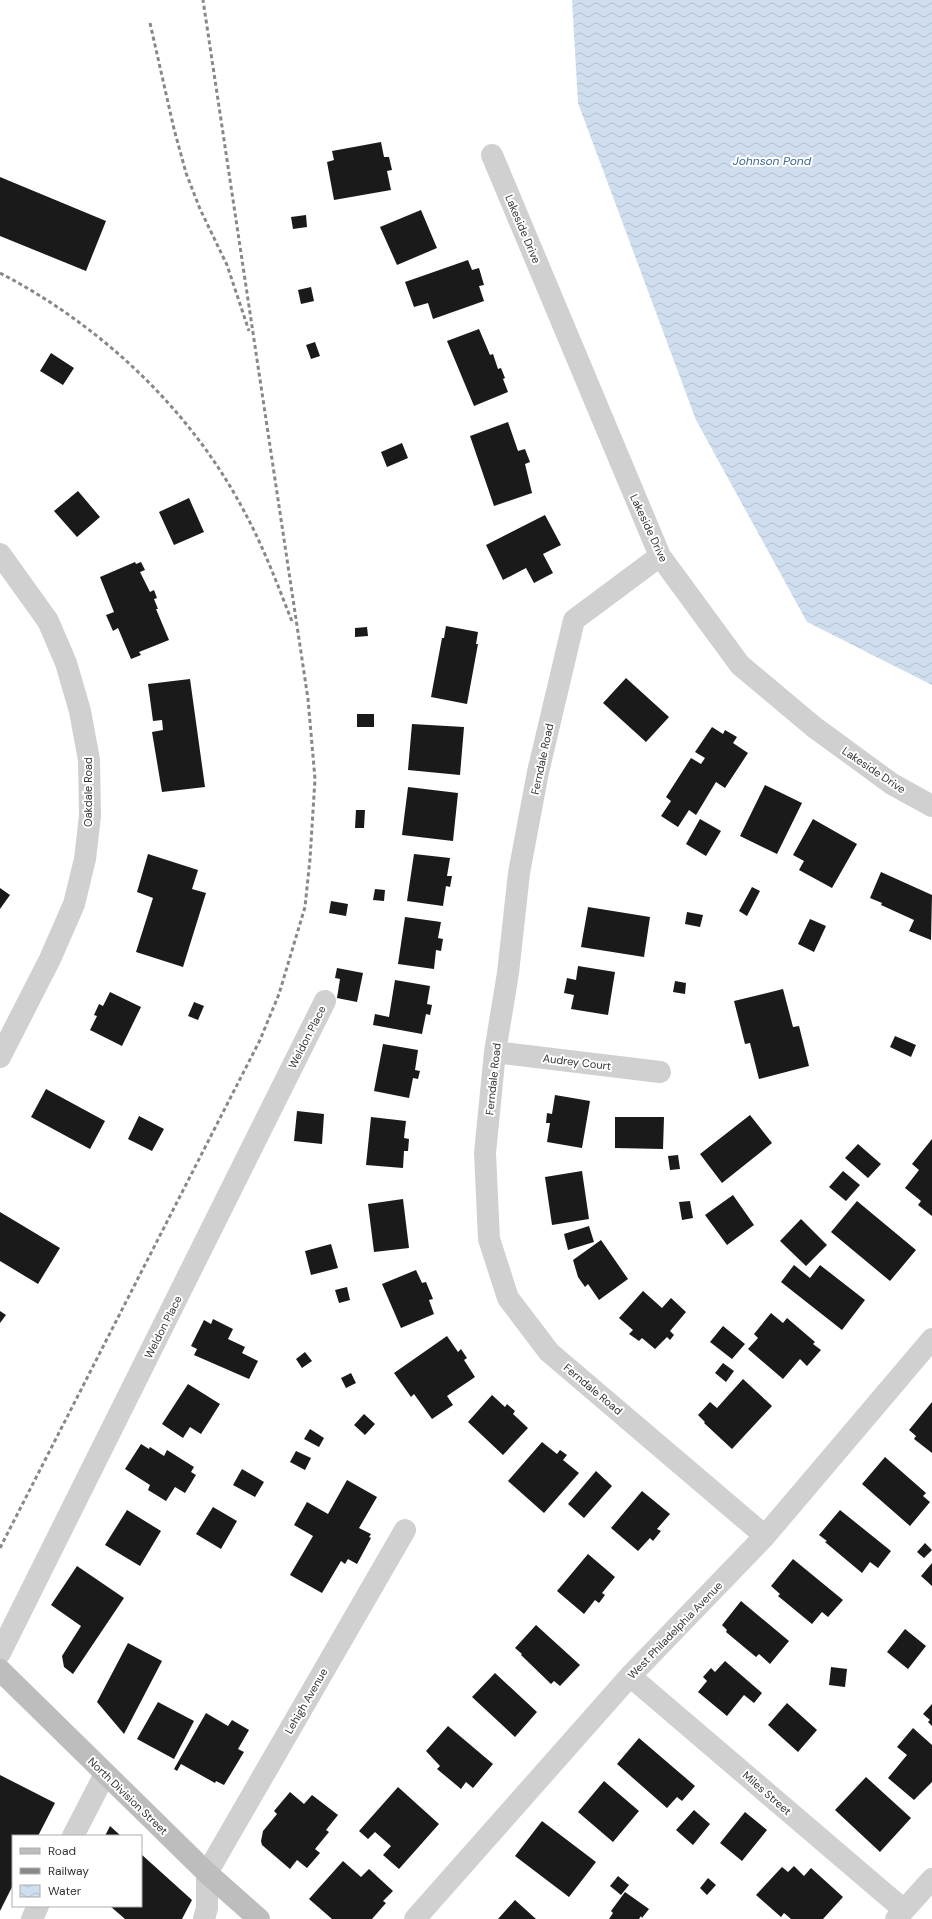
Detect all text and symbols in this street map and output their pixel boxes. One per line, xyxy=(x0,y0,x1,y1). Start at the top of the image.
water label: Johnson Pond xyxy=(733,153,812,169)
street label: Lakeside Drive xyxy=(502,192,544,266)
street label: Lakeside Drive xyxy=(627,492,671,564)
street label: Ferndale Road xyxy=(528,722,556,796)
street label: Lakeside Drive xyxy=(840,744,908,796)
street label: Oakdale Road xyxy=(81,757,95,827)
street label: Weldon Place xyxy=(285,1003,329,1071)
street label: Ferndale Road xyxy=(482,1042,504,1116)
street label: Audrey Court xyxy=(542,1051,612,1073)
street label: Weldon Place xyxy=(141,1293,185,1361)
street label: Ferndale Road xyxy=(561,1360,625,1418)
street label: West Philadelphia Avenue xyxy=(625,1578,725,1682)
street label: Lehigh Avenue xyxy=(282,1666,330,1736)
street label: North Division Street xyxy=(85,1754,171,1838)
street label: Miles Street xyxy=(740,1768,794,1818)
legend xyxy=(12,1835,142,1907)
text: Road xyxy=(48,1843,76,1859)
text: Railway xyxy=(48,1863,89,1879)
text: Water xyxy=(48,1883,82,1899)

